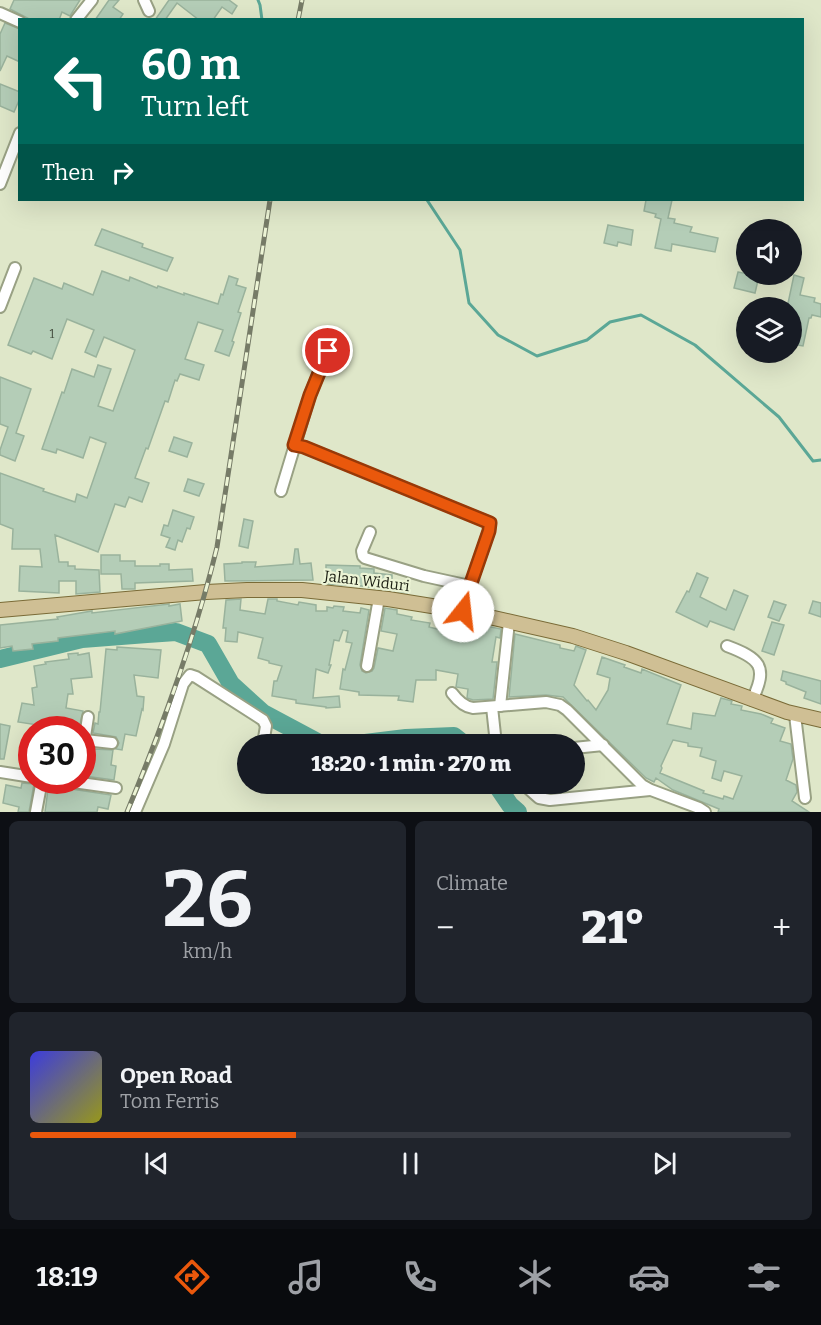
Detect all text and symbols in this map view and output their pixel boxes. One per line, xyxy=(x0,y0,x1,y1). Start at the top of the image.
text: 60 m xyxy=(141,40,240,90)
icon: left xyxy=(42,42,120,120)
text: Turn left xyxy=(141,91,249,123)
icon: right xyxy=(106,156,139,189)
text: Then xyxy=(42,159,94,186)
map controls xyxy=(736,219,802,363)
button: sound xyxy=(736,219,802,285)
button: layers xyxy=(736,297,802,363)
pin xyxy=(302,325,353,376)
house number: 1 xyxy=(50,327,55,341)
icon: arrive xyxy=(311,334,344,367)
street label: Jalan Widuri xyxy=(322,567,411,595)
position arrow xyxy=(431,579,495,643)
speed limit sign: 30 xyxy=(18,716,96,794)
text: 18:20 · 1 min · 270 m xyxy=(311,750,511,777)
text: 26 xyxy=(162,853,253,947)
text: Climate xyxy=(436,871,508,895)
text: 21° xyxy=(581,901,645,955)
text: − xyxy=(436,908,454,948)
text: + xyxy=(772,908,791,948)
text: km/h xyxy=(183,939,232,963)
text: Open Road xyxy=(120,1062,232,1089)
text: Tom Ferris xyxy=(120,1089,219,1113)
icon: previous xyxy=(140,1147,173,1180)
icon: pause xyxy=(394,1147,427,1180)
icon: next xyxy=(648,1147,681,1180)
icon: directions xyxy=(171,1256,213,1298)
icon: music xyxy=(285,1256,327,1298)
icon: phone xyxy=(399,1256,441,1298)
icon: climate xyxy=(514,1256,556,1298)
icon: car xyxy=(628,1256,670,1298)
icon: filters xyxy=(743,1256,785,1298)
text: 18:19 xyxy=(36,1261,98,1293)

